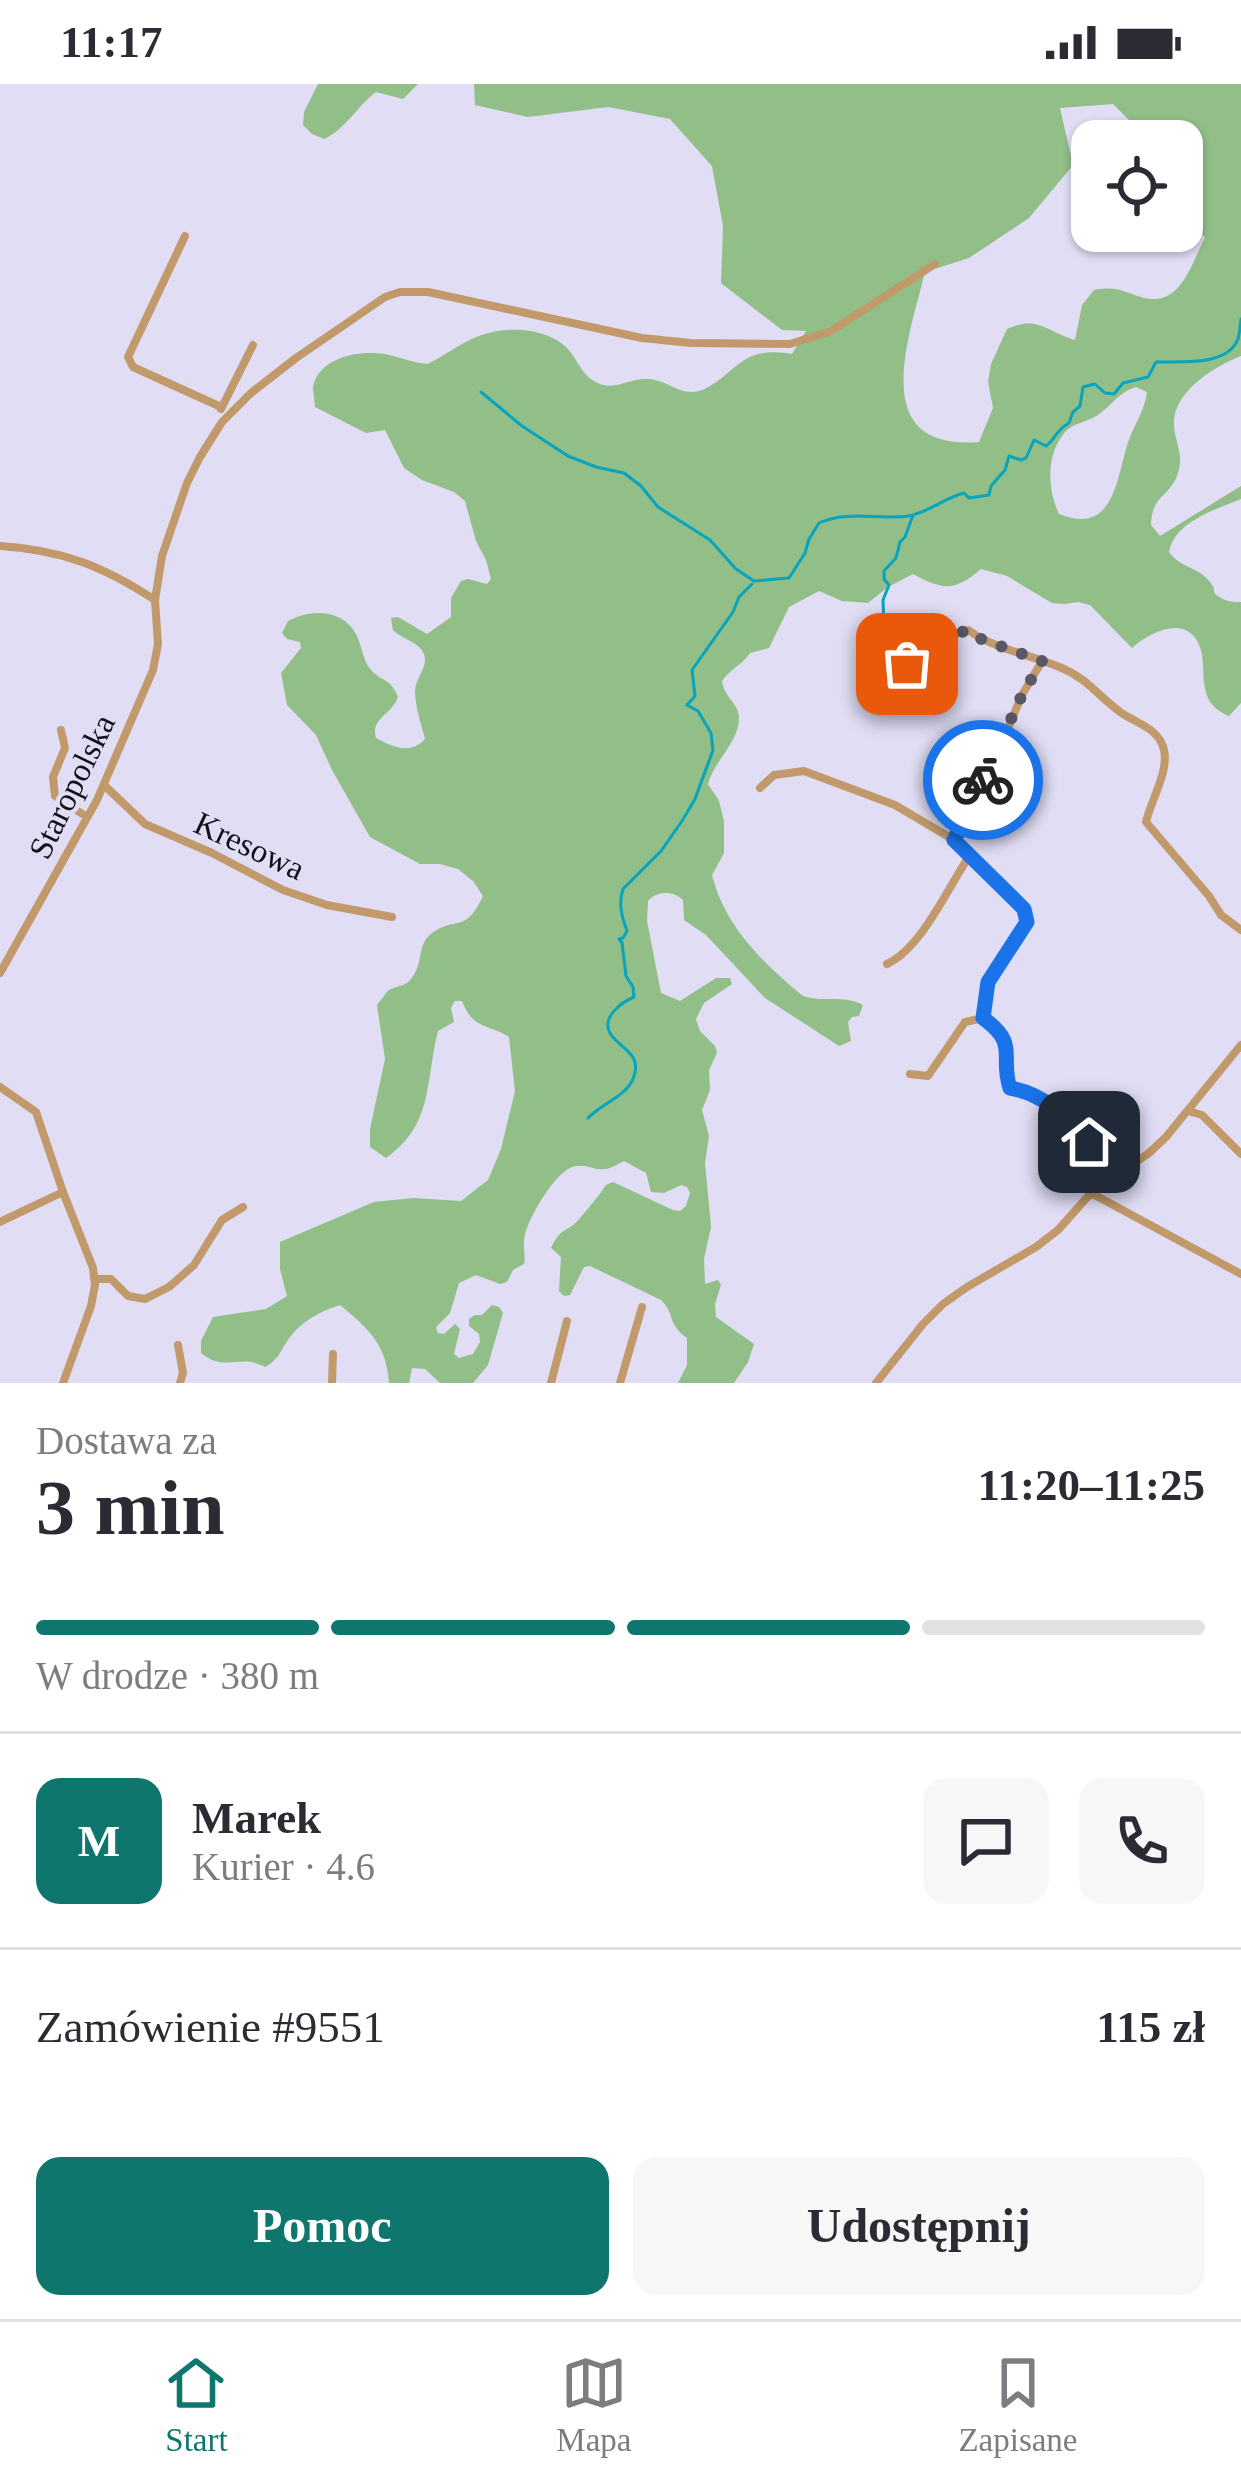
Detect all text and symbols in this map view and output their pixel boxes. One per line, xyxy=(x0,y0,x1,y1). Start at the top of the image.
text: 11:17 xyxy=(60,17,163,67)
map controls xyxy=(1071,120,1203,252)
button: locate xyxy=(1071,120,1203,252)
pin xyxy=(856,613,958,715)
icon: bag xyxy=(874,631,940,697)
street label: Staropolska xyxy=(22,708,122,864)
courier xyxy=(923,720,1043,840)
icon: bike xyxy=(950,747,1016,813)
street label: Kresowa xyxy=(189,805,311,887)
pin xyxy=(1038,1091,1140,1193)
icon: home xyxy=(1056,1109,1122,1175)
text: Dostawa za xyxy=(36,1419,217,1462)
text: 11:20–11:25 xyxy=(977,1460,1205,1510)
text: 3 min xyxy=(36,1464,225,1551)
text: W drodze · 380 m xyxy=(36,1654,319,1697)
button: chat xyxy=(923,1778,1049,1904)
button: phone xyxy=(1079,1778,1205,1904)
text: Marek xyxy=(192,1793,321,1843)
text: M xyxy=(78,1816,120,1866)
text: Kurier · 4.6 xyxy=(192,1845,375,1888)
text: Zamówienie #9551 xyxy=(36,2002,385,2052)
text: 115 zł xyxy=(1096,2002,1205,2052)
button: Pomoc xyxy=(36,2157,609,2295)
button: Udostępnij xyxy=(633,2157,1205,2295)
tab: Start xyxy=(163,2350,229,2459)
tab: Mapa xyxy=(556,2350,632,2459)
tab: Zapisane xyxy=(958,2350,1078,2459)

